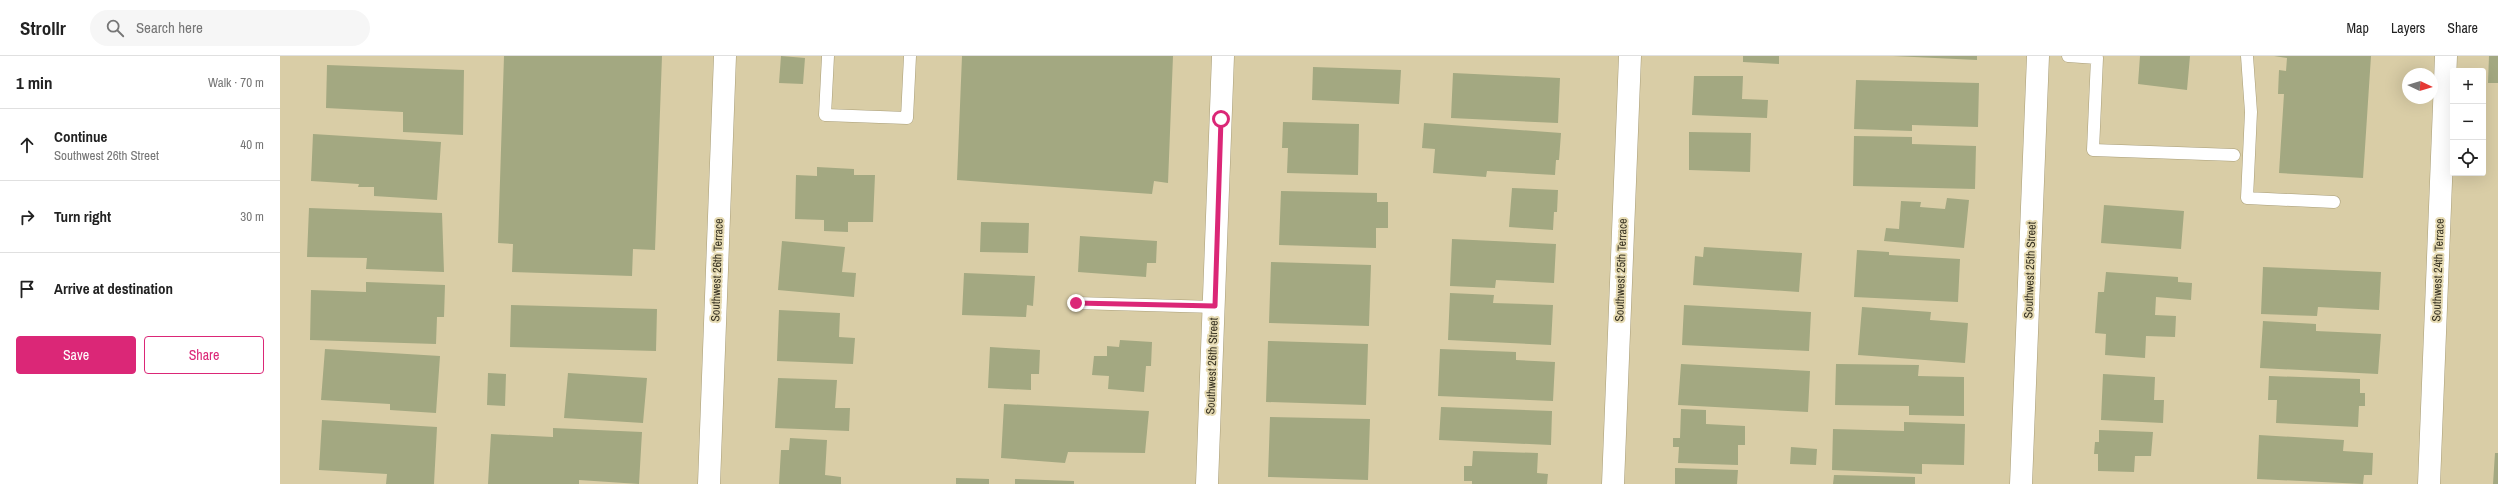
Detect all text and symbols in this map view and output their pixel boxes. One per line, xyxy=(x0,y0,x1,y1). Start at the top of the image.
search box xyxy=(90,10,370,46)
text: Strollr xyxy=(20,15,66,41)
icon: search xyxy=(104,17,126,39)
text: Search here xyxy=(136,17,203,38)
text: Map xyxy=(2347,19,2369,37)
text: Layers xyxy=(2391,19,2425,37)
text: Share xyxy=(2447,19,2478,37)
north arrow xyxy=(2402,68,2438,104)
map controls xyxy=(2450,68,2486,176)
button: + xyxy=(2450,68,2486,104)
text: 1 min xyxy=(16,71,52,94)
text: Walk · 70 m xyxy=(208,74,264,91)
button: − xyxy=(2450,104,2486,140)
route start xyxy=(1212,110,1230,128)
text: Continue xyxy=(54,126,107,147)
icon: ahead xyxy=(16,134,38,156)
text: 40 m xyxy=(240,136,264,153)
button: locate xyxy=(2450,140,2486,176)
text: Southwest 26th Street xyxy=(54,147,159,164)
icon: right xyxy=(16,206,38,228)
text: Turn right xyxy=(54,206,111,227)
text: 30 m xyxy=(240,208,264,225)
street label: Southwest 26th Terrace xyxy=(707,218,727,322)
street label: Southwest 25th Terrace xyxy=(1611,218,1631,322)
street label: Southwest 24th Terrace xyxy=(2428,218,2448,322)
street label: Southwest 25th Street xyxy=(2020,221,2040,319)
icon: arrive xyxy=(16,278,38,300)
text: Arrive at destination xyxy=(54,278,173,299)
route end xyxy=(1067,294,1085,312)
street label: Southwest 26th Street xyxy=(1202,317,1222,415)
button: Save xyxy=(16,336,136,374)
button: Share xyxy=(144,336,264,374)

